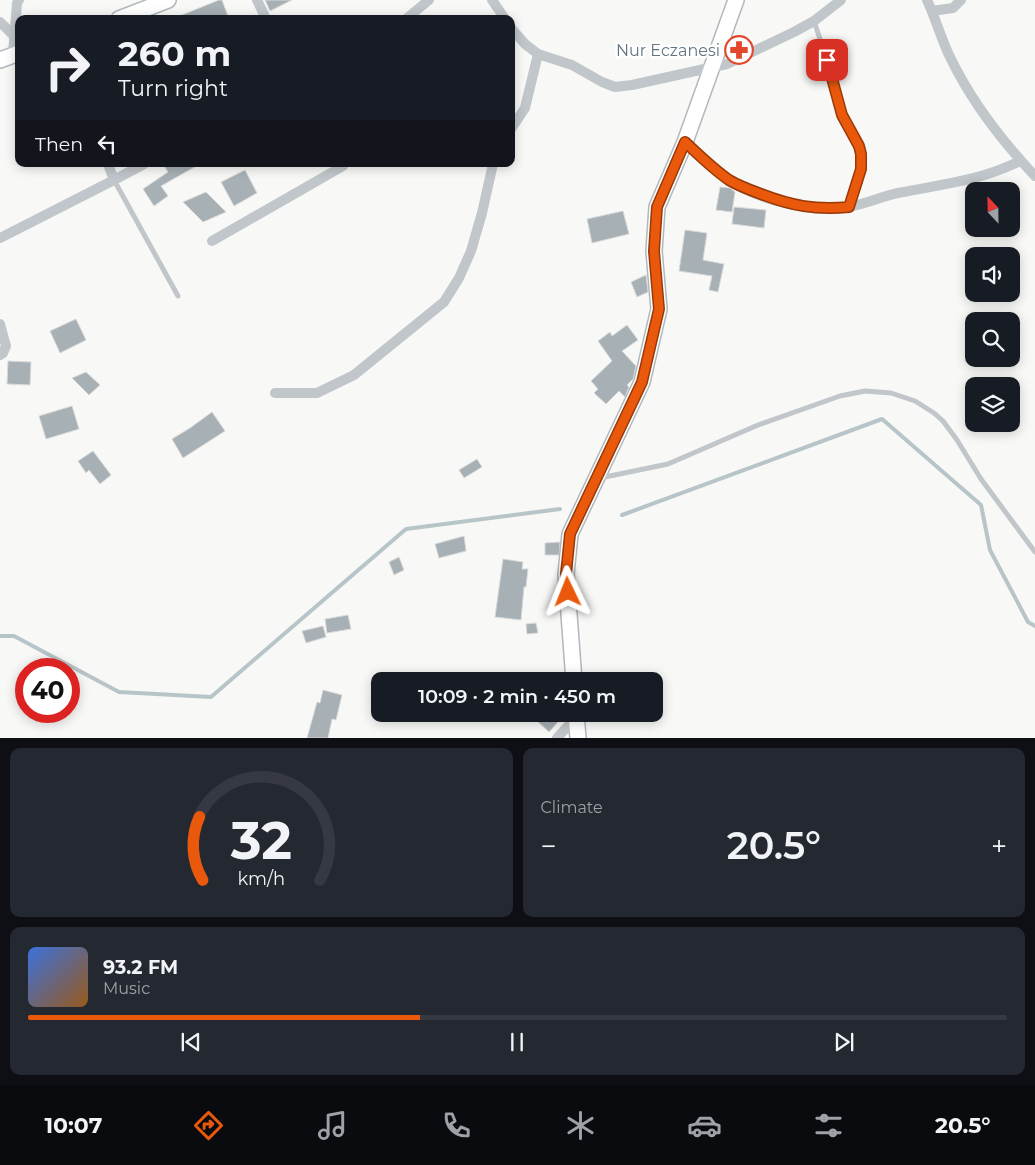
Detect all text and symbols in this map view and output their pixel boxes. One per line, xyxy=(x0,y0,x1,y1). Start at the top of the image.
text: 260 m xyxy=(118,32,231,75)
icon: right xyxy=(35,35,100,100)
pharmacy icon: Nur Eczanesi xyxy=(724,35,754,65)
pin xyxy=(806,39,848,81)
place label: Nur Eczanesi xyxy=(616,41,720,60)
icon: arrive xyxy=(813,46,841,74)
text: Turn right xyxy=(118,75,228,102)
icon: left xyxy=(93,130,121,158)
text: Then xyxy=(35,133,83,156)
north arrow xyxy=(965,182,1020,238)
map controls xyxy=(965,182,1020,432)
button: sound xyxy=(965,247,1020,302)
button: search xyxy=(965,312,1020,367)
button: layers xyxy=(965,377,1020,432)
position arrow xyxy=(541,565,593,617)
speed limit sign: 40 xyxy=(15,658,80,723)
text: 10:09 · 2 min · 450 m xyxy=(418,685,616,708)
text: Climate xyxy=(541,798,603,817)
text: 32 xyxy=(230,809,292,872)
text: 20.5° xyxy=(727,822,821,869)
text: − xyxy=(541,829,557,863)
text: + xyxy=(991,829,1007,863)
text: km/h xyxy=(237,868,285,889)
text: 93.2 FM xyxy=(103,956,178,979)
text: Music xyxy=(103,979,150,998)
icon: previous xyxy=(177,1028,205,1056)
icon: pause xyxy=(503,1028,531,1056)
icon: next xyxy=(830,1028,858,1056)
icon: directions xyxy=(191,1108,226,1143)
icon: music xyxy=(315,1108,350,1143)
icon: phone xyxy=(439,1108,474,1143)
icon: climate xyxy=(563,1108,598,1143)
icon: car xyxy=(687,1108,722,1143)
icon: filters xyxy=(811,1108,846,1143)
text: 10:07 xyxy=(44,1112,102,1139)
text: 20.5° xyxy=(935,1112,991,1139)

